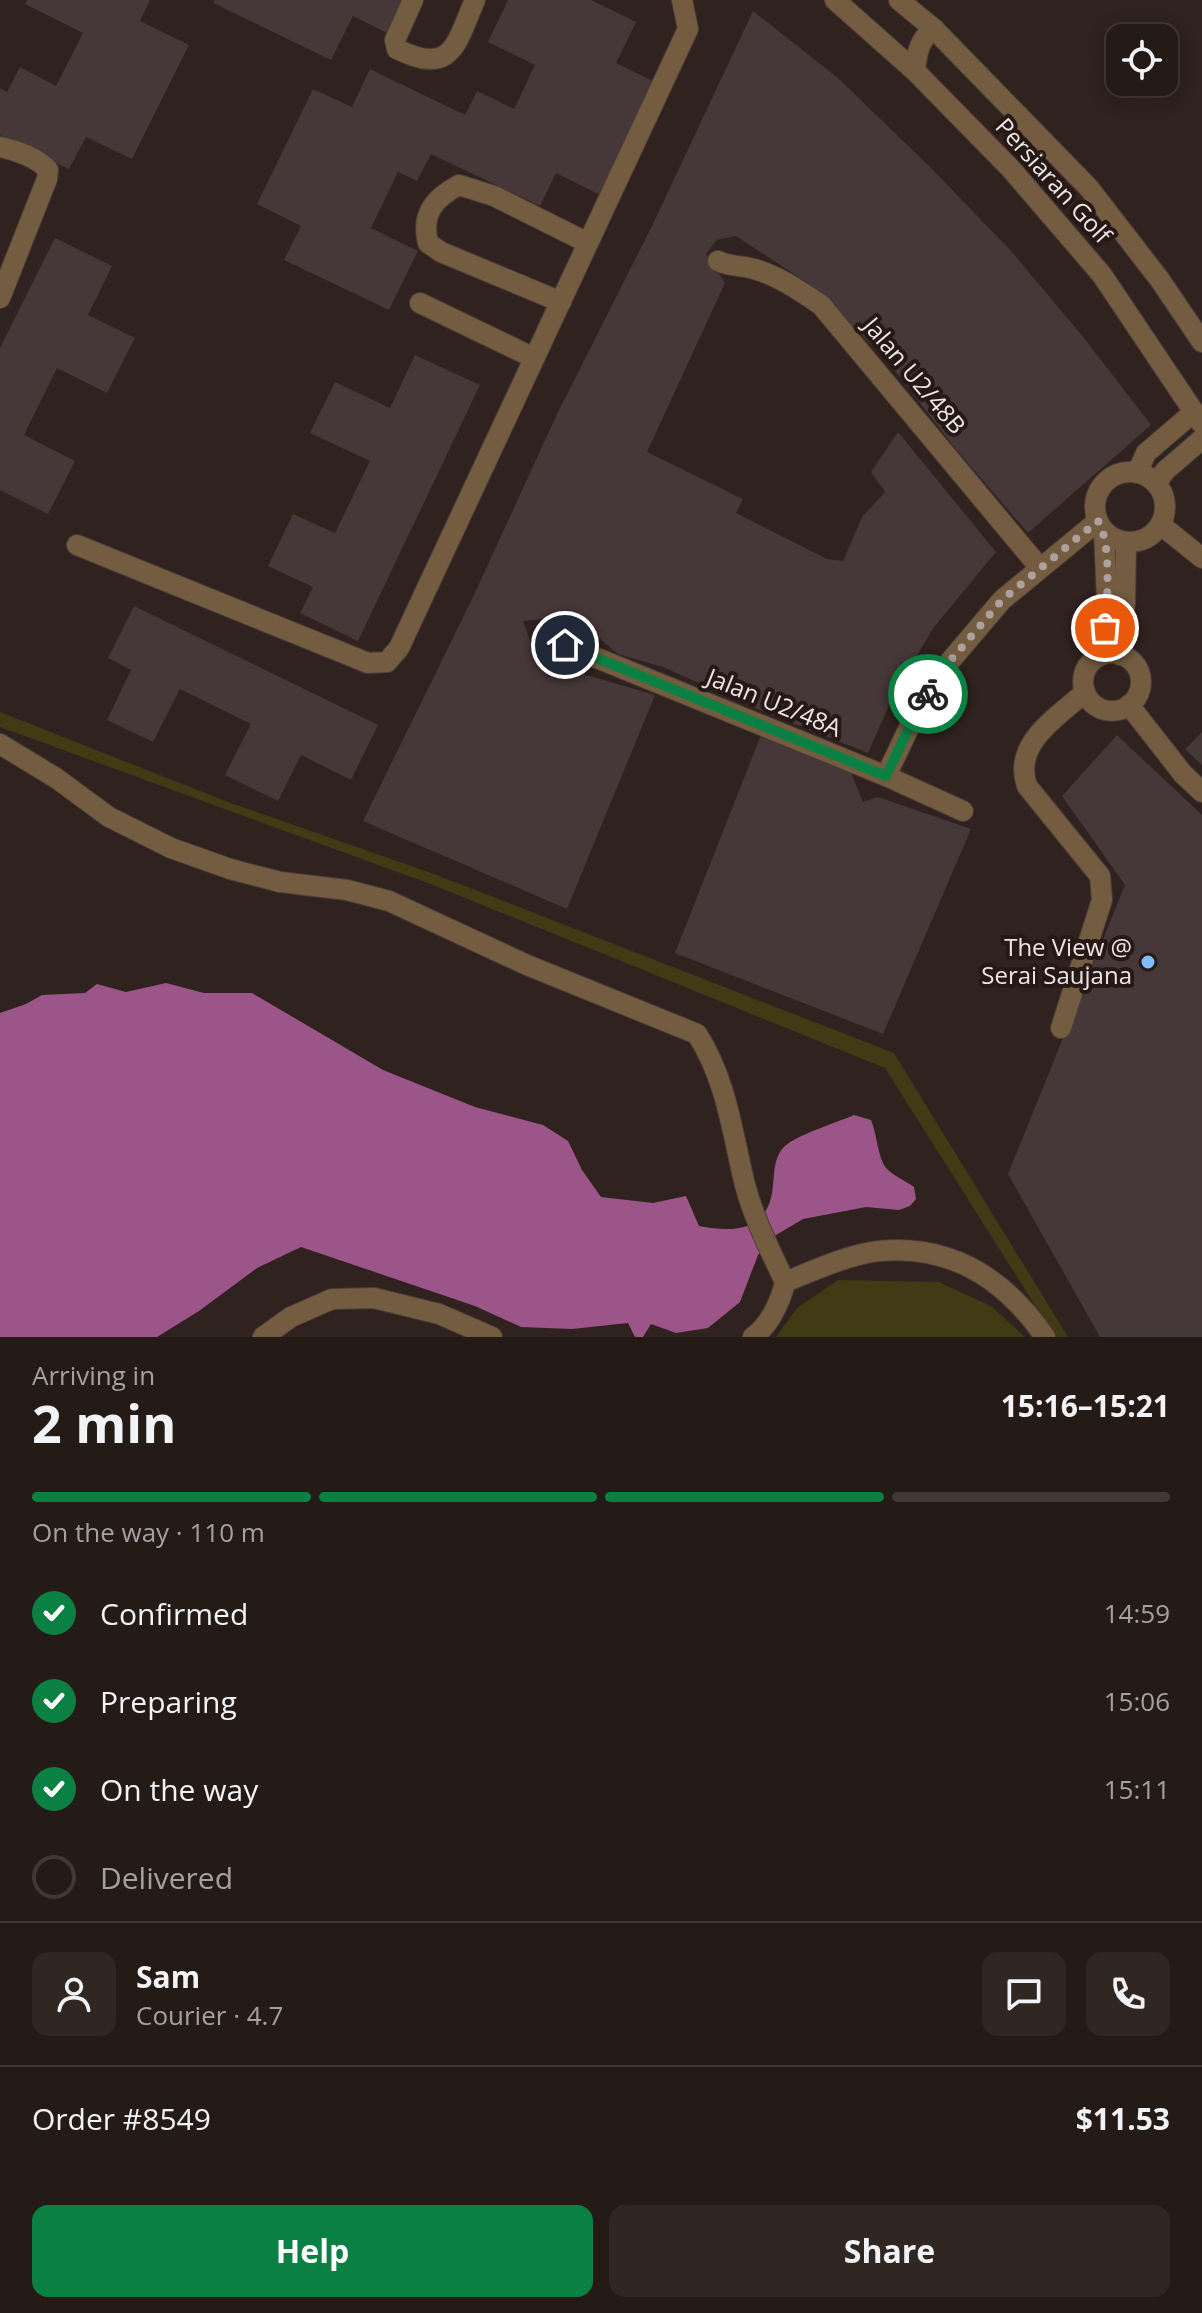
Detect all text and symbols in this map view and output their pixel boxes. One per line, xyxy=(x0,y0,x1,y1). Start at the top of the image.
map controls xyxy=(1106,24,1178,96)
button: locate xyxy=(1106,24,1178,96)
street label: Persiaran Golf xyxy=(989,110,1121,251)
street label: Jalan U2/48B xyxy=(855,308,974,440)
pin xyxy=(1071,594,1139,662)
icon: bag xyxy=(1083,606,1127,650)
pin xyxy=(531,611,599,679)
icon: home xyxy=(543,623,587,667)
courier xyxy=(888,654,968,734)
street label: Jalan U2/48A xyxy=(700,659,848,744)
icon: bike xyxy=(906,672,950,716)
place label: The View @ Serai Saujana xyxy=(981,930,1132,991)
marker: The View @ Serai Saujana xyxy=(1139,953,1157,971)
text: Arriving in xyxy=(32,1357,155,1393)
text: 15:16–15:21 xyxy=(1001,1385,1170,1426)
text: 2 min xyxy=(32,1387,176,1458)
text: On the way · 110 m xyxy=(32,1514,265,1550)
icon: check xyxy=(32,1591,76,1635)
text: Confirmed xyxy=(100,1593,248,1634)
text: 14:59 xyxy=(1104,1595,1170,1631)
icon: check xyxy=(32,1679,76,1723)
text: Preparing xyxy=(100,1681,237,1722)
text: 15:06 xyxy=(1104,1683,1170,1719)
icon: check xyxy=(32,1767,76,1811)
text: On the way xyxy=(100,1769,258,1810)
text: 15:11 xyxy=(1104,1771,1170,1807)
text: Delivered xyxy=(100,1857,233,1898)
button: person xyxy=(32,1952,116,2036)
button: chat xyxy=(982,1952,1066,2036)
button: phone xyxy=(1086,1952,1170,2036)
text: Sam xyxy=(136,1956,200,1997)
text: Courier · 4.7 xyxy=(136,1997,283,2033)
text: Order #8549 xyxy=(32,2098,211,2139)
text: $11.53 xyxy=(1076,2098,1170,2139)
button: Help xyxy=(32,2205,593,2297)
button: Share xyxy=(609,2205,1170,2297)

